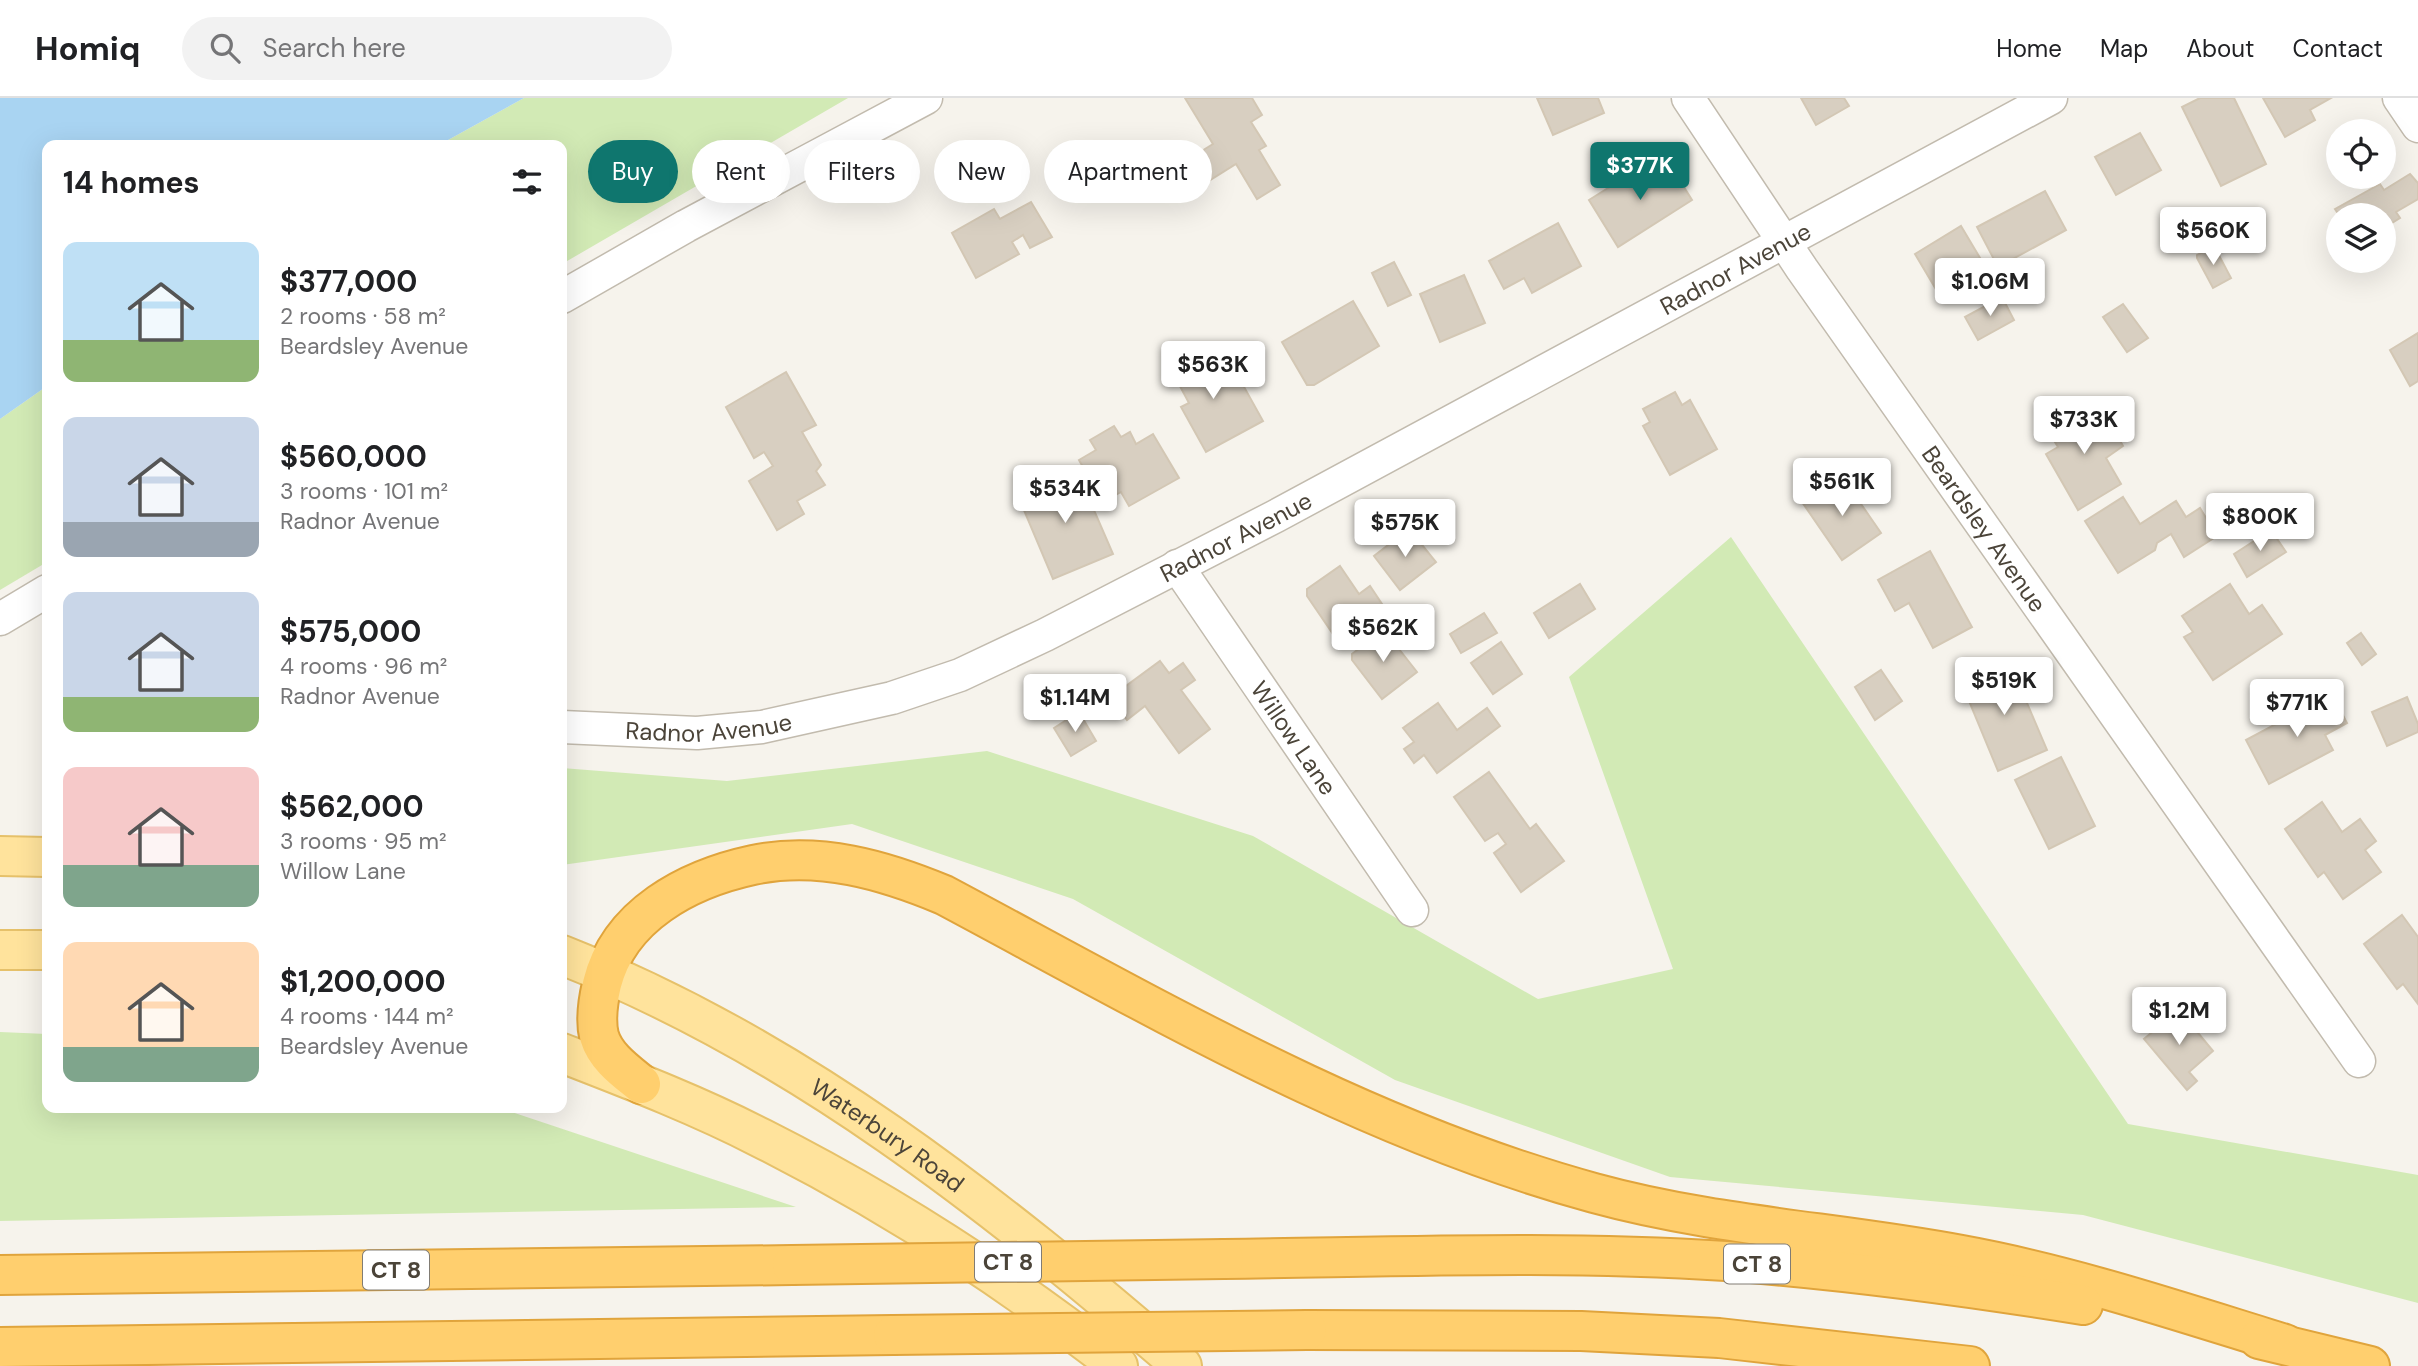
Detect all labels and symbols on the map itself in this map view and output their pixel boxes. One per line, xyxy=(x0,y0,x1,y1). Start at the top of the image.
pin: $377K xyxy=(1591,142,1689,202)
pin: $560K xyxy=(2164,208,2262,267)
street label: Radnor Avenue xyxy=(1654,215,1816,322)
pin: $1.06M xyxy=(1933,258,2047,318)
pin: $563K xyxy=(1164,342,1262,401)
pin: $733K xyxy=(2035,396,2133,456)
street label: Beardsley Avenue xyxy=(1915,439,2054,618)
pin: $561K xyxy=(1793,458,1891,518)
pin: $534K xyxy=(1016,466,1114,525)
street label: Radnor Avenue xyxy=(1155,484,1317,589)
pin: $800K xyxy=(2211,494,2309,553)
pin: $575K xyxy=(1356,500,1454,559)
pin: $562K xyxy=(1334,604,1432,664)
pin: $519K xyxy=(1955,658,2053,717)
pin: $1.14M xyxy=(1018,674,1132,734)
street label: Willow Lane xyxy=(1244,675,1344,801)
pin: $771K xyxy=(2248,680,2346,739)
street label: Radnor Avenue xyxy=(625,705,795,749)
pin: $1.2M xyxy=(2130,988,2228,1047)
street label: Waterbury Road xyxy=(805,1071,971,1199)
road number: CT 8 xyxy=(975,1242,1041,1282)
road number: CT 8 xyxy=(1724,1245,1790,1284)
road number: CT 8 xyxy=(363,1250,429,1289)

